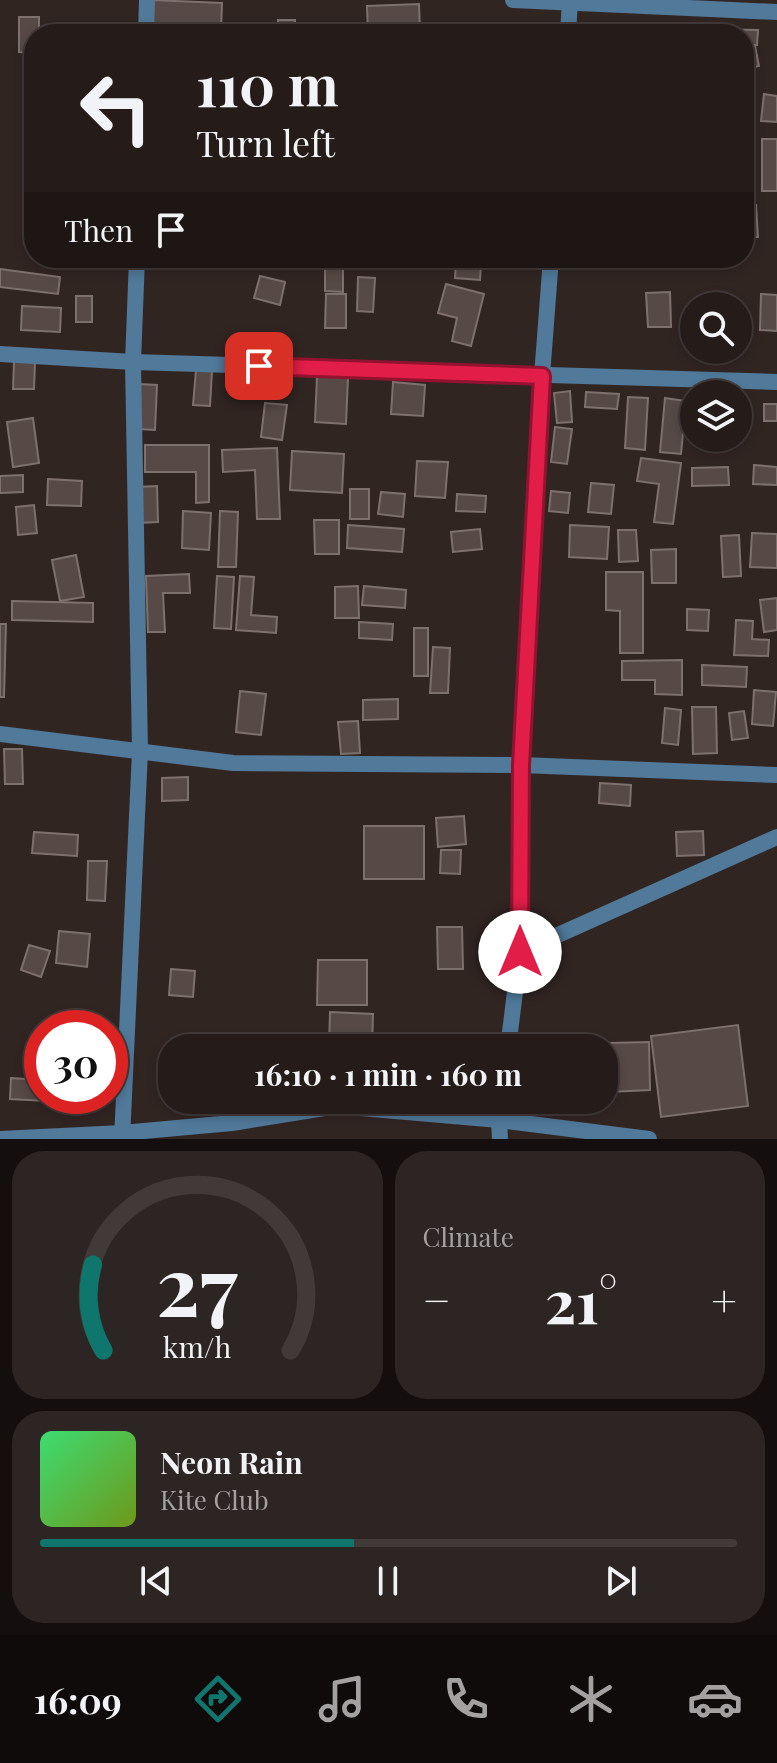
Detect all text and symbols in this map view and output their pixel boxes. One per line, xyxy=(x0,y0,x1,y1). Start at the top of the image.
text: 110 m xyxy=(196,46,339,121)
icon: left xyxy=(64,56,168,160)
text: Turn left xyxy=(196,118,335,166)
icon: arrive xyxy=(149,208,193,252)
text: Then xyxy=(64,210,133,250)
map controls xyxy=(680,292,752,452)
button: search xyxy=(680,292,752,364)
pin xyxy=(225,332,293,400)
icon: arrive xyxy=(237,344,281,388)
button: layers xyxy=(680,380,752,452)
position arrow xyxy=(478,910,562,994)
speed limit sign: 30 xyxy=(24,1010,128,1114)
text: 16:10 · 1 min · 160 m xyxy=(254,1054,522,1094)
text: Climate xyxy=(423,1219,514,1254)
text: 27 xyxy=(157,1227,238,1338)
text: 21° xyxy=(545,1259,617,1339)
text: − xyxy=(423,1269,451,1328)
text: + xyxy=(711,1269,737,1328)
text: km/h xyxy=(163,1327,232,1365)
text: Neon Rain xyxy=(160,1442,303,1482)
text: Kite Club xyxy=(160,1482,269,1517)
icon: previous xyxy=(134,1559,178,1603)
icon: pause xyxy=(366,1559,410,1603)
icon: next xyxy=(599,1559,643,1603)
icon: directions xyxy=(190,1671,246,1727)
icon: music xyxy=(314,1671,370,1727)
icon: phone xyxy=(438,1671,494,1727)
icon: climate xyxy=(563,1671,619,1727)
icon: car xyxy=(687,1671,743,1727)
text: 16:09 xyxy=(34,1675,122,1723)

